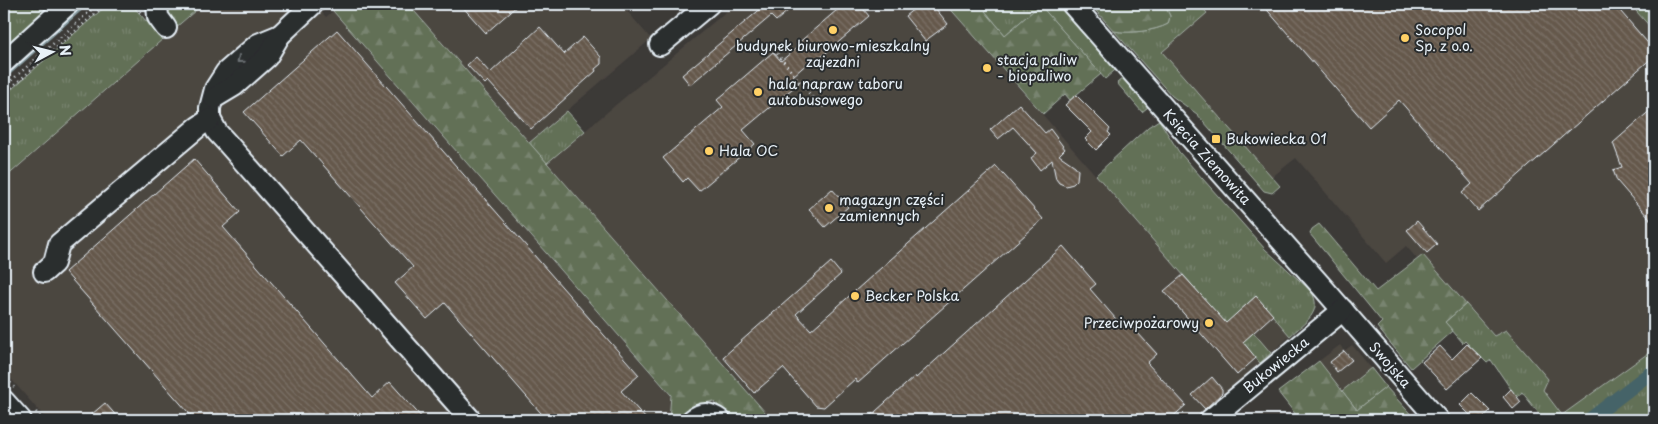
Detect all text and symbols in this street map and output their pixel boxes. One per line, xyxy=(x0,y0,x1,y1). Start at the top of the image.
place label: Socopol Sp. z o.o. xyxy=(1415,19,1473,56)
marker: budynek biurowo-mieszkalny zajezdni xyxy=(827,24,839,36)
north arrow xyxy=(28,28,78,78)
marker: Socopol Sp. z o.o. xyxy=(1399,32,1411,44)
place label: budynek biurowo-mieszkalny zajezdni xyxy=(736,35,930,72)
text: N xyxy=(54,44,76,57)
place label: stacja paliw - biopaliwo xyxy=(997,49,1077,86)
one-way arrow xyxy=(236,54,245,63)
marker: stacja paliw - biopaliwo xyxy=(981,62,993,74)
place label: hala napraw taboru autobusowego xyxy=(768,73,903,110)
marker: hala napraw taboru autobusowego xyxy=(752,86,764,98)
street label: Księcia Ziemowita xyxy=(1159,104,1256,209)
place label: Bukowiecka 01 xyxy=(1226,128,1327,149)
marker: Bukowiecka 01 xyxy=(1210,133,1222,145)
place label: Hala OC xyxy=(719,140,778,161)
marker: Hala OC xyxy=(703,145,715,157)
place label: magazyn części zamiennych xyxy=(839,189,944,226)
marker: magazyn części zamiennych xyxy=(823,202,835,214)
place label: Becker Polska xyxy=(865,285,959,306)
marker: Becker Polska xyxy=(849,290,861,302)
place label: Przeciwpożarowy xyxy=(1084,312,1199,333)
marker: Przeciwpożarowy xyxy=(1203,317,1215,329)
street label: Bukowiecka xyxy=(1238,331,1313,398)
street label: Swojska xyxy=(1364,337,1417,393)

